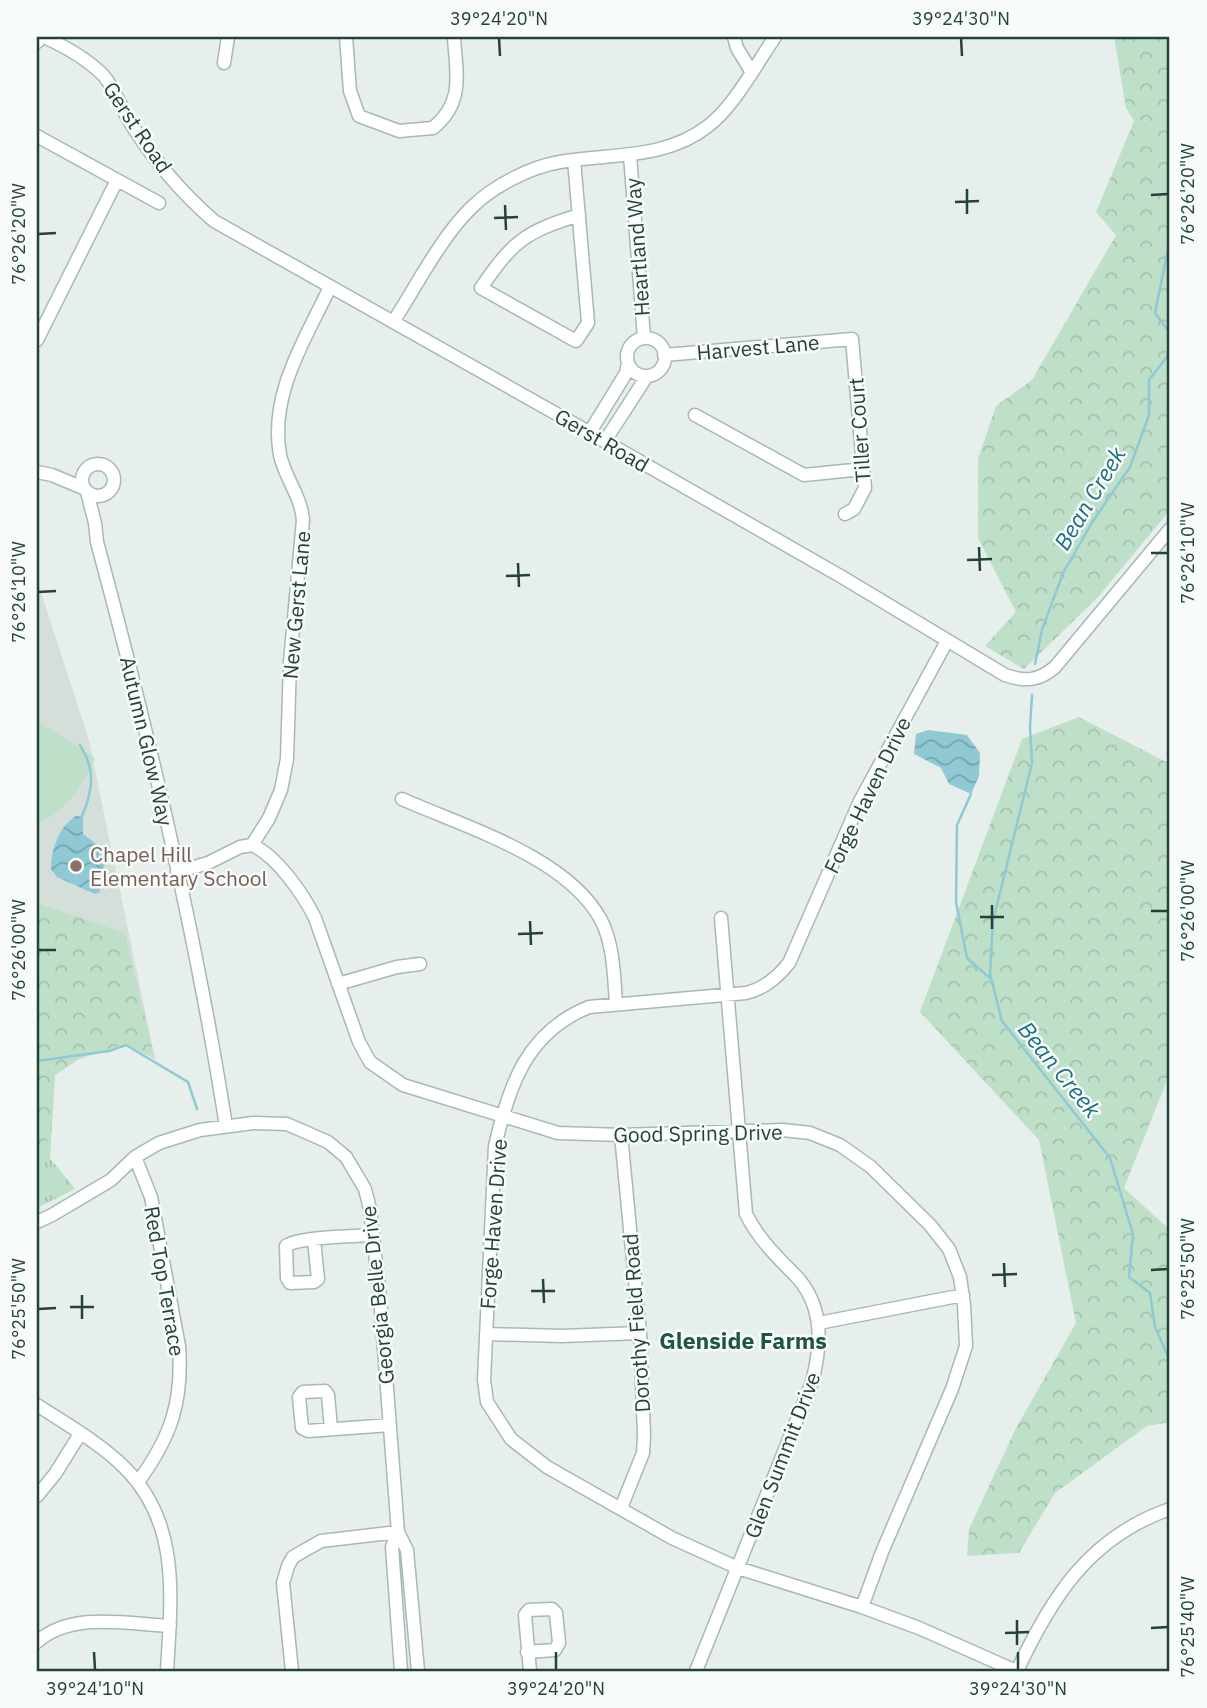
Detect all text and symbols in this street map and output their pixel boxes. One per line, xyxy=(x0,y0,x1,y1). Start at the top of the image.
text: 39°24'20"N xyxy=(450,7,548,30)
text: 39°24'30"N xyxy=(912,7,1010,30)
street label: Gerst Road xyxy=(97,76,179,178)
text: 76°26'20"W xyxy=(1176,143,1199,245)
street label: Heartland Way xyxy=(618,176,656,317)
text: 76°26'20"W xyxy=(7,183,30,285)
street label: Harvest Lane xyxy=(695,328,821,366)
street label: Tiller Court xyxy=(841,377,877,483)
street label: Gerst Road xyxy=(550,402,654,478)
water label: Bean Creek xyxy=(1046,440,1132,555)
text: 76°26'10"W xyxy=(1176,502,1199,604)
street label: New Gerst Lane xyxy=(276,530,316,680)
text: 76°26'10"W xyxy=(7,541,30,643)
street label: Autumn Glow Way xyxy=(114,654,180,829)
street label: Forge Haven Drive xyxy=(817,712,917,878)
place label: Chapel Hill Elementary School xyxy=(90,840,267,892)
marker: Chapel Hill Elementary School xyxy=(68,858,84,874)
text: 76°26'00"W xyxy=(1176,860,1199,962)
text: 76°26'00"W xyxy=(7,899,30,1001)
water label: Bean Creek xyxy=(1012,1015,1109,1124)
street label: Good Spring Drive xyxy=(613,1118,783,1148)
street label: Forge Haven Drive xyxy=(473,1138,513,1310)
street label: Red Top Terrace xyxy=(138,1204,192,1358)
street label: Georgia Belle Drive xyxy=(354,1204,400,1386)
text: 76°25'50"W xyxy=(1176,1218,1199,1320)
street label: Dorothy Field Road xyxy=(616,1233,656,1413)
text: 76°25'50"W xyxy=(7,1258,30,1360)
district label: Glenside Farms xyxy=(659,1325,827,1355)
street label: Glen Summit Drive xyxy=(737,1368,827,1542)
text: 76°25'40"W xyxy=(1176,1576,1199,1678)
text: 39°24'10"N xyxy=(46,1677,144,1700)
text: 39°24'20"N xyxy=(507,1677,605,1700)
text: 39°24'30"N xyxy=(969,1677,1067,1700)

